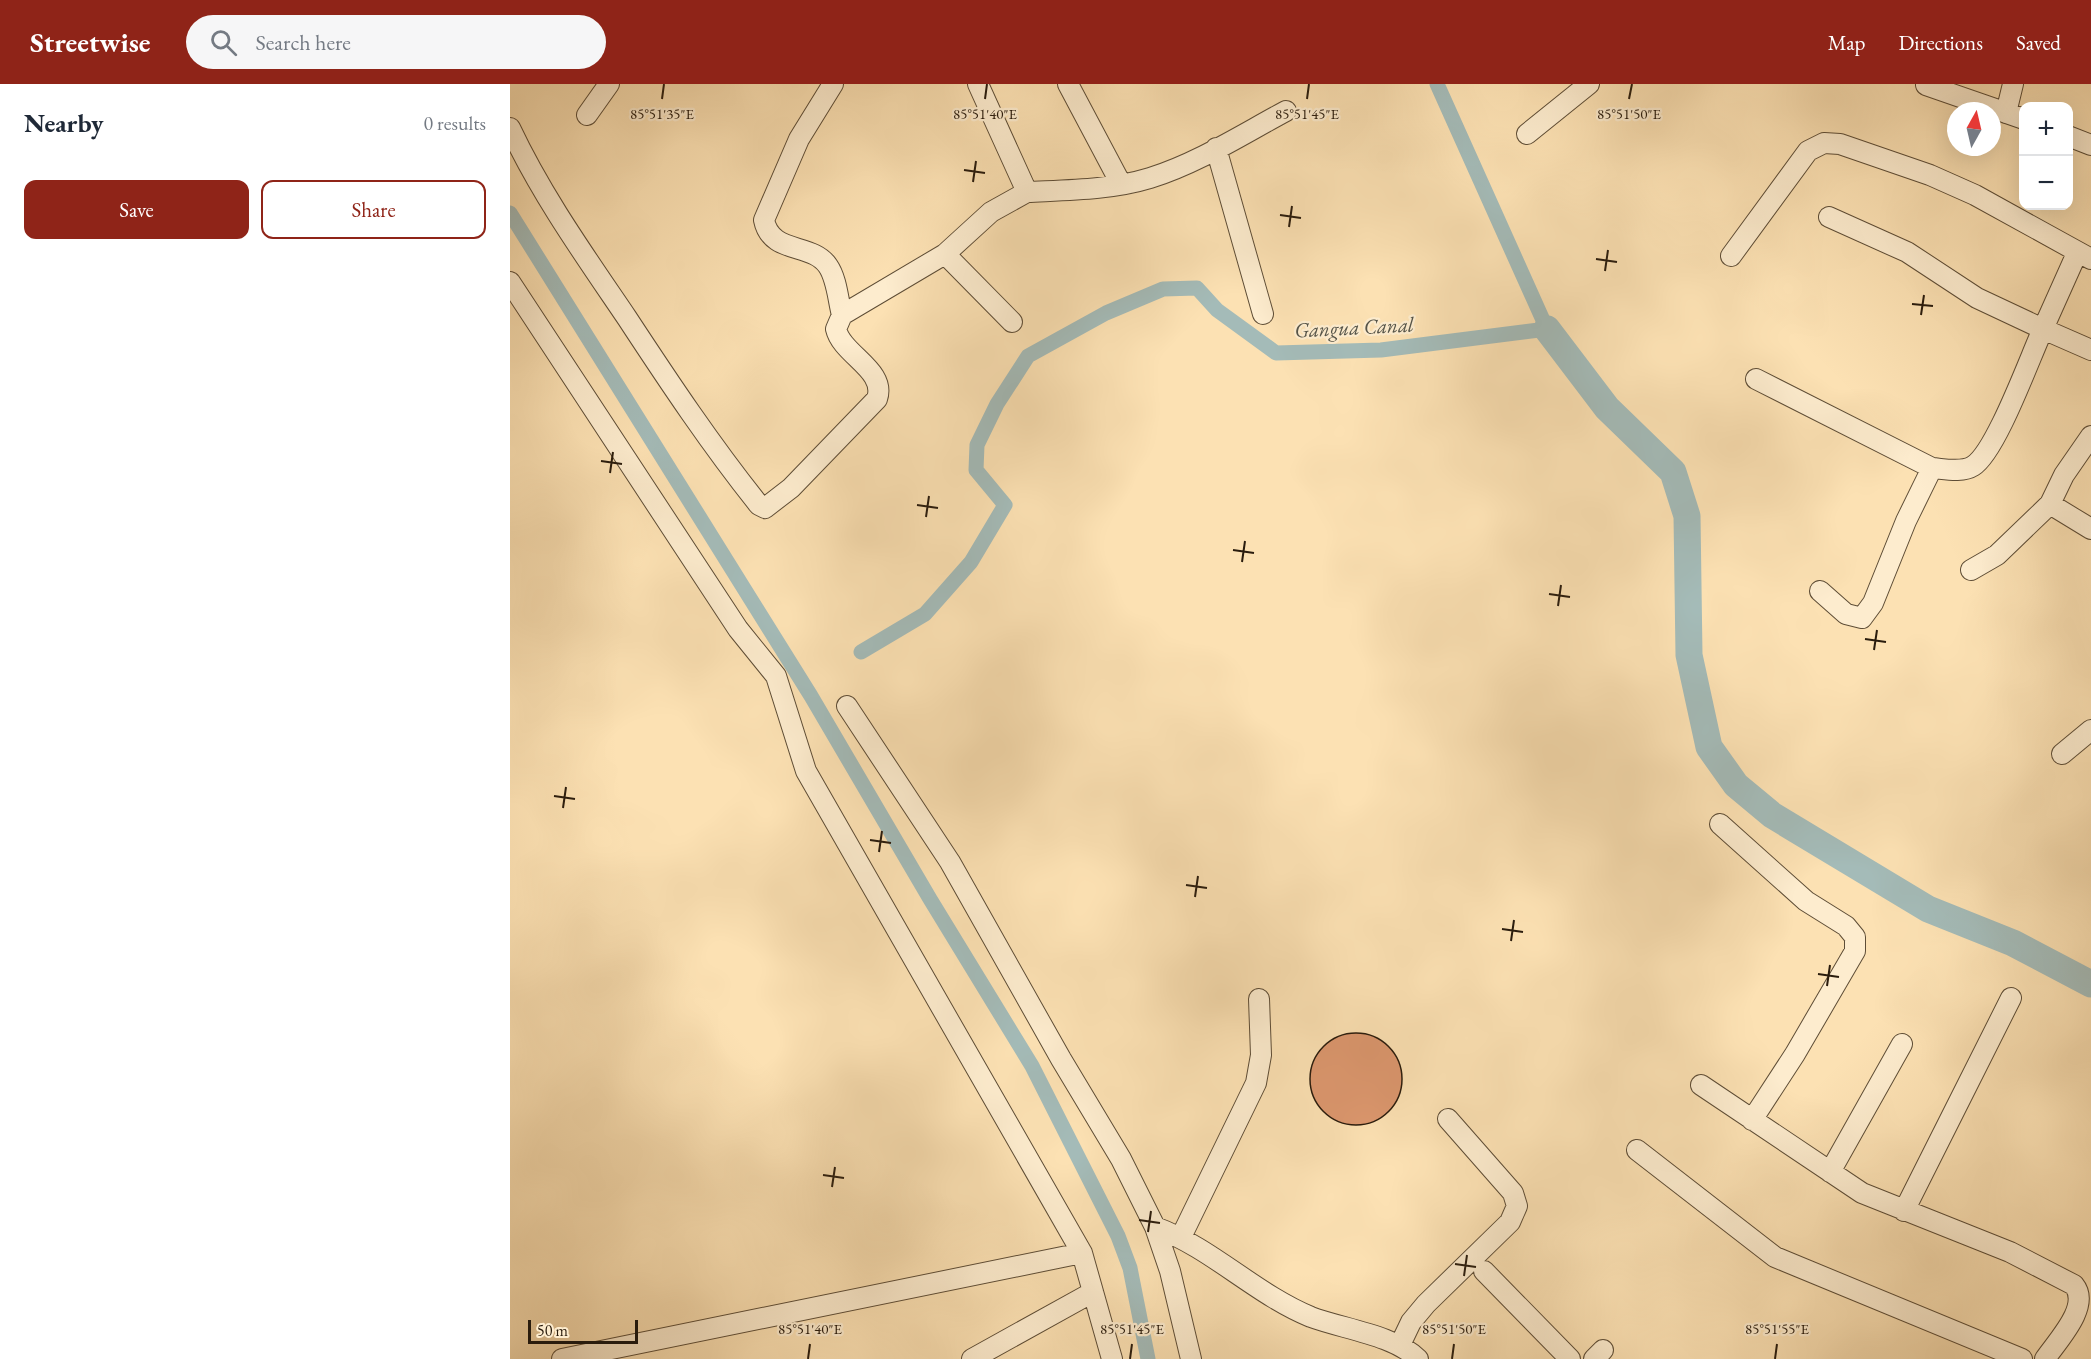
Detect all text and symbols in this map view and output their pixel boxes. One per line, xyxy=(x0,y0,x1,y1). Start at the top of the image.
search box xyxy=(186,15,606,69)
text: Streetwise xyxy=(30,24,150,60)
icon: search xyxy=(207,26,240,59)
text: Search here xyxy=(255,28,351,57)
text: Map xyxy=(1828,29,1865,56)
text: Directions xyxy=(1898,29,1983,56)
text: Saved xyxy=(2016,29,2061,56)
north arrow xyxy=(1947,102,2001,156)
map controls xyxy=(2019,102,2073,210)
button: + xyxy=(2019,102,2073,156)
text: 85°51'35"E xyxy=(630,104,695,123)
text: 85°51'40"E xyxy=(953,104,1018,123)
text: 85°51'45"E xyxy=(1275,104,1340,123)
text: 85°51'50"E xyxy=(1597,104,1662,123)
text: Nearby xyxy=(24,106,104,140)
text: 0 results xyxy=(423,110,486,136)
button: − xyxy=(2019,156,2073,210)
button: Save xyxy=(24,180,249,239)
button: Share xyxy=(261,180,486,239)
water label: Gangua Canal xyxy=(1294,310,1415,344)
scale bar xyxy=(528,1317,638,1344)
text: 85°51'40"E xyxy=(778,1319,843,1338)
text: 85°51'45"E xyxy=(1100,1319,1165,1338)
text: 85°51'50"E xyxy=(1422,1319,1487,1338)
text: 85°51'55"E xyxy=(1745,1319,1810,1338)
text: 50 m xyxy=(537,1320,568,1341)

